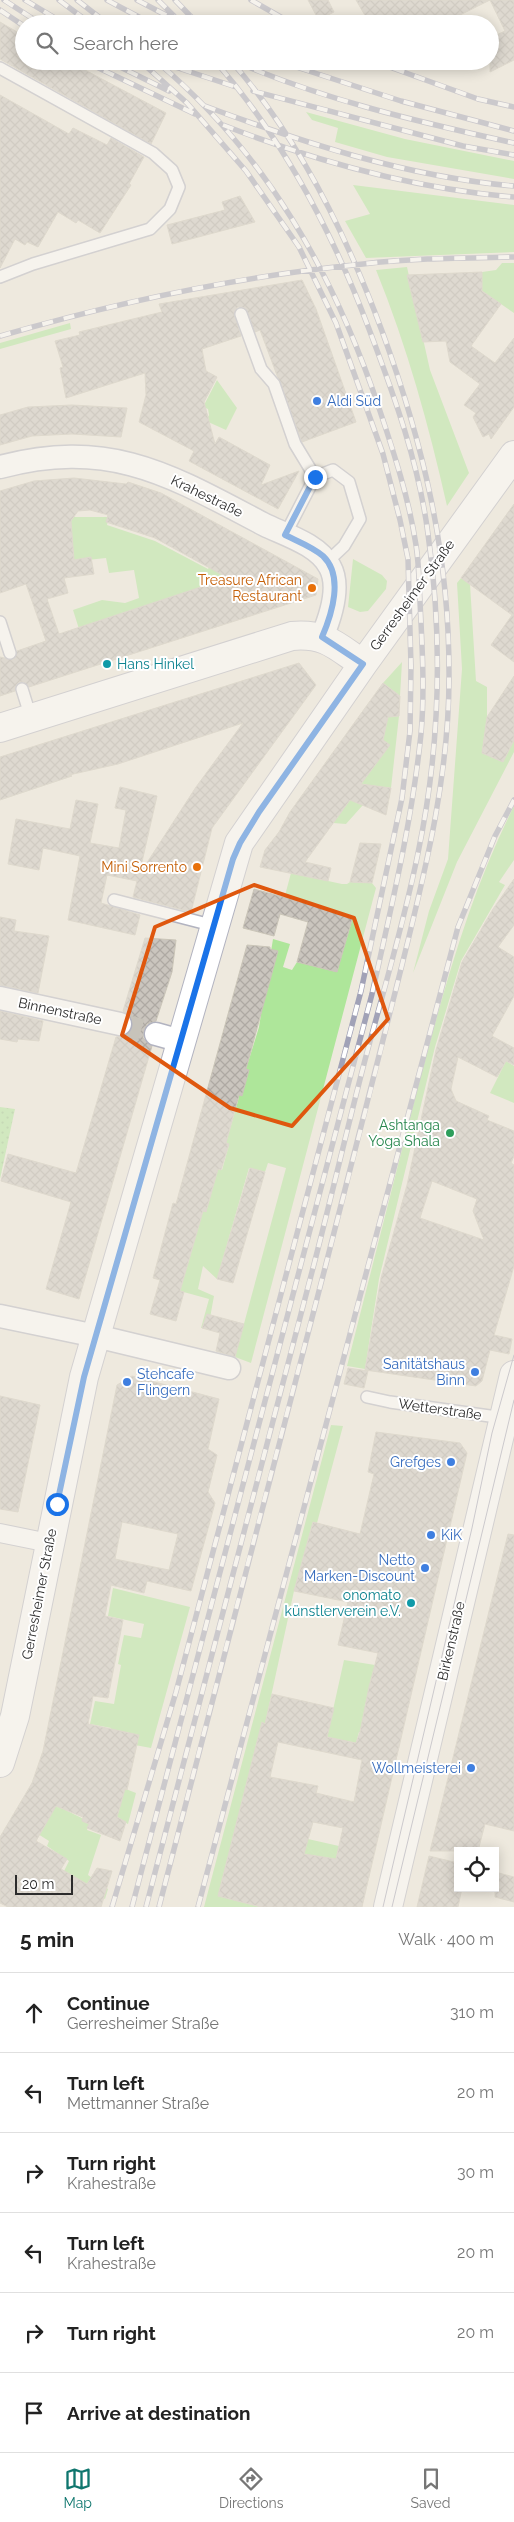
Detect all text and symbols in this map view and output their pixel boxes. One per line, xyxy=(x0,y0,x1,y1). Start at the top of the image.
search box xyxy=(15,15,499,70)
icon: search xyxy=(33,29,61,57)
text: Search here xyxy=(73,32,179,54)
place label: Aldi Süd xyxy=(327,393,381,409)
marker: Aldi Süd xyxy=(311,395,323,407)
route end xyxy=(304,466,327,489)
street label: Krahestraße xyxy=(169,472,245,520)
street label: Gerresheimer Straße xyxy=(366,536,458,654)
place label: Treasure African Restaurant xyxy=(198,572,302,604)
marker: Treasure African Restaurant xyxy=(306,582,318,594)
place label: Hans Hinkel xyxy=(117,656,194,672)
marker: Hans Hinkel xyxy=(101,658,113,670)
place label: Mini Sorrento xyxy=(101,859,187,875)
marker: Mini Sorrento xyxy=(191,861,203,873)
street label: Binnenstraße xyxy=(17,994,103,1028)
place label: Ashtanga Yoga Shala xyxy=(368,1117,440,1149)
marker: Ashtanga Yoga Shala xyxy=(444,1127,456,1139)
place label: Sanitätshaus Binn xyxy=(383,1356,465,1388)
place label: Stehcafe Flingern xyxy=(137,1366,194,1398)
marker: Sanitätshaus Binn xyxy=(469,1366,481,1378)
marker: Stehcafe Flingern xyxy=(121,1376,133,1388)
street label: Wetterstraße xyxy=(397,1395,483,1423)
place label: Grefges xyxy=(390,1454,441,1470)
marker: Grefges xyxy=(445,1456,457,1468)
route start xyxy=(46,1493,69,1516)
street label: Gerresheimer Straße xyxy=(18,1527,60,1661)
place label: KiK xyxy=(441,1527,462,1543)
marker: KiK xyxy=(425,1529,437,1541)
place label: Netto Marken-Discount xyxy=(304,1552,415,1584)
marker: Netto Marken-Discount xyxy=(419,1562,431,1574)
place label: onomato künstlerverein e.V. xyxy=(285,1587,401,1619)
marker: onomato künstlerverein e.V. xyxy=(405,1597,417,1609)
street label: Birkenstraße xyxy=(434,1600,468,1682)
place label: Wollmeisterei xyxy=(372,1760,461,1776)
marker: Wollmeisterei xyxy=(465,1762,477,1774)
map controls xyxy=(454,1847,499,1892)
button: locate xyxy=(454,1847,499,1892)
scale bar xyxy=(15,1872,72,1895)
text: 20 m xyxy=(22,1876,54,1892)
text: 5 min xyxy=(20,1927,74,1952)
text: Walk · 400 m xyxy=(398,1930,494,1949)
text: Continue xyxy=(67,1992,150,2014)
icon: ahead xyxy=(20,1999,48,2027)
text: 310 m xyxy=(450,2003,494,2022)
text: Gerresheimer Straße xyxy=(67,2014,219,2033)
text: Turn left xyxy=(67,2072,144,2094)
icon: left xyxy=(20,2079,48,2107)
text: 20 m xyxy=(457,2083,494,2102)
text: Mettmanner Straße xyxy=(67,2094,209,2113)
text: Turn right xyxy=(67,2152,156,2174)
icon: right xyxy=(20,2159,48,2187)
text: 30 m xyxy=(457,2163,494,2182)
text: Krahestraße xyxy=(67,2174,156,2193)
text: Turn left xyxy=(67,2232,144,2254)
icon: left xyxy=(20,2239,48,2267)
text: 20 m xyxy=(457,2243,494,2262)
text: Krahestraße xyxy=(67,2254,156,2273)
icon: right xyxy=(20,2319,48,2347)
text: Turn right xyxy=(67,2322,156,2344)
text: 20 m xyxy=(457,2323,494,2342)
icon: arrive xyxy=(20,2399,48,2427)
text: Arrive at destination xyxy=(67,2402,251,2424)
tab: Map xyxy=(63,2465,92,2511)
tab: Directions xyxy=(219,2465,284,2511)
tab: Saved xyxy=(410,2465,451,2511)

